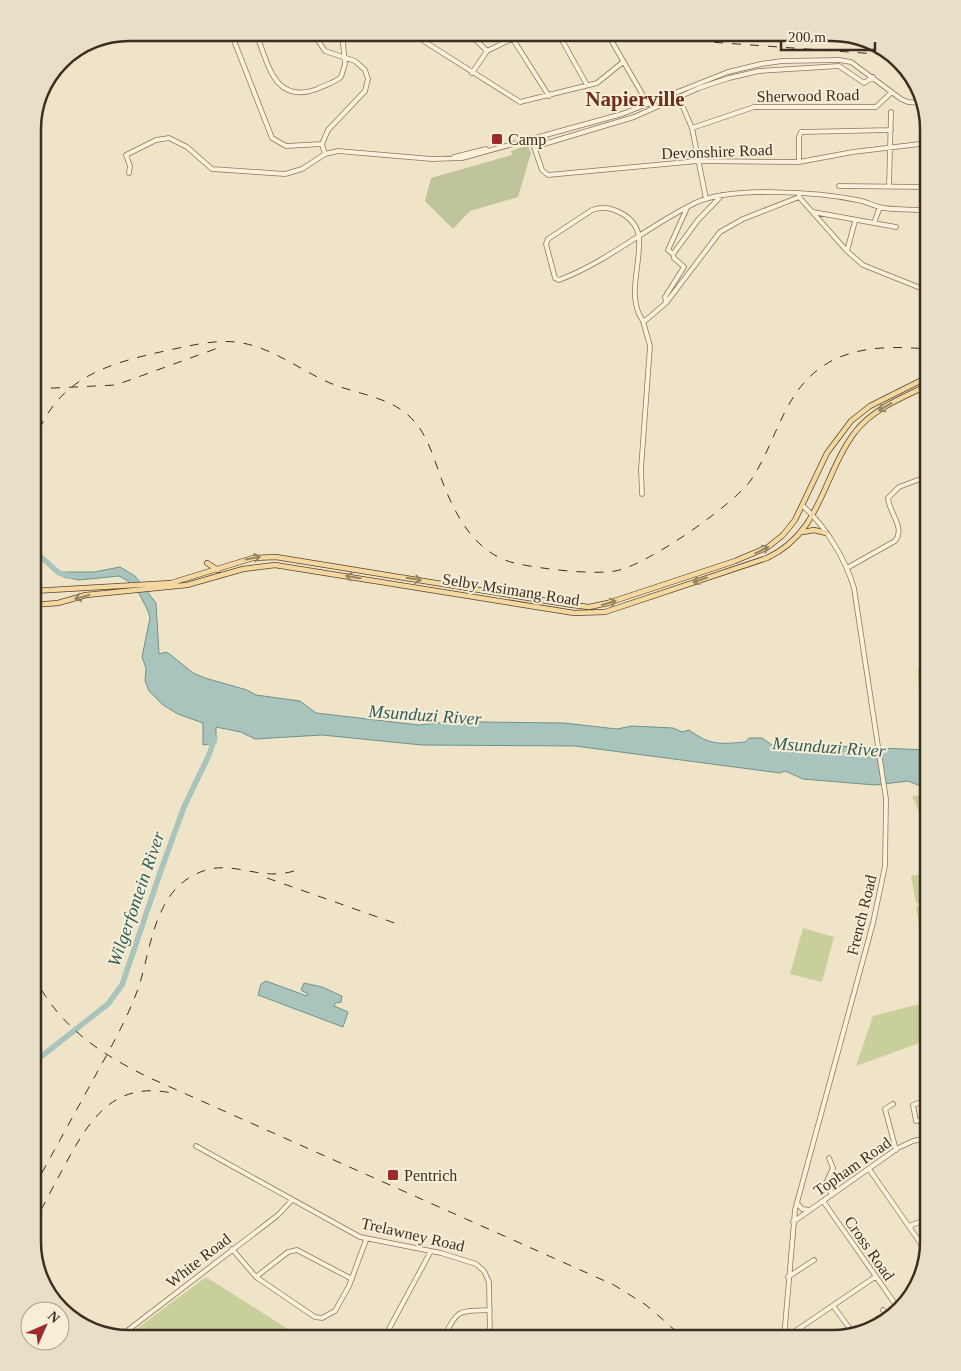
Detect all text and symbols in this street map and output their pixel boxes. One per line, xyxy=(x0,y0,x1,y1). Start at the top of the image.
scale bar xyxy=(781,20,875,52)
text: 200 m xyxy=(788,29,826,45)
street label: Sherwood Road xyxy=(757,86,859,105)
district label: Napierville xyxy=(585,87,685,111)
place label: Camp xyxy=(508,131,546,149)
marker: Camp xyxy=(490,132,504,146)
street label: Devonshire Road xyxy=(661,141,773,162)
one-way arrow xyxy=(878,402,892,412)
one-way arrow xyxy=(754,545,769,554)
one-way arrow xyxy=(245,553,261,563)
street label: Selby Msimang Road xyxy=(441,570,581,610)
one-way arrow xyxy=(345,572,361,582)
one-way arrow xyxy=(405,575,421,585)
one-way arrow xyxy=(692,576,708,585)
one-way arrow xyxy=(74,592,90,602)
one-way arrow xyxy=(600,597,616,607)
water label: Msunduzi River xyxy=(367,701,483,729)
water label: Msunduzi River xyxy=(771,733,887,761)
water label: Wilgerfontein River xyxy=(104,828,169,969)
street label: French Road xyxy=(843,873,880,957)
street label: Topham Road xyxy=(811,1134,895,1200)
place label: Pentrich xyxy=(404,1167,457,1184)
marker: Pentrich xyxy=(386,1168,400,1182)
street label: Cross Road xyxy=(841,1213,898,1284)
street label: Trelawney Road xyxy=(359,1214,466,1256)
street label: White Road xyxy=(163,1230,234,1291)
north arrow xyxy=(20,1301,70,1351)
text: N xyxy=(45,1308,63,1326)

